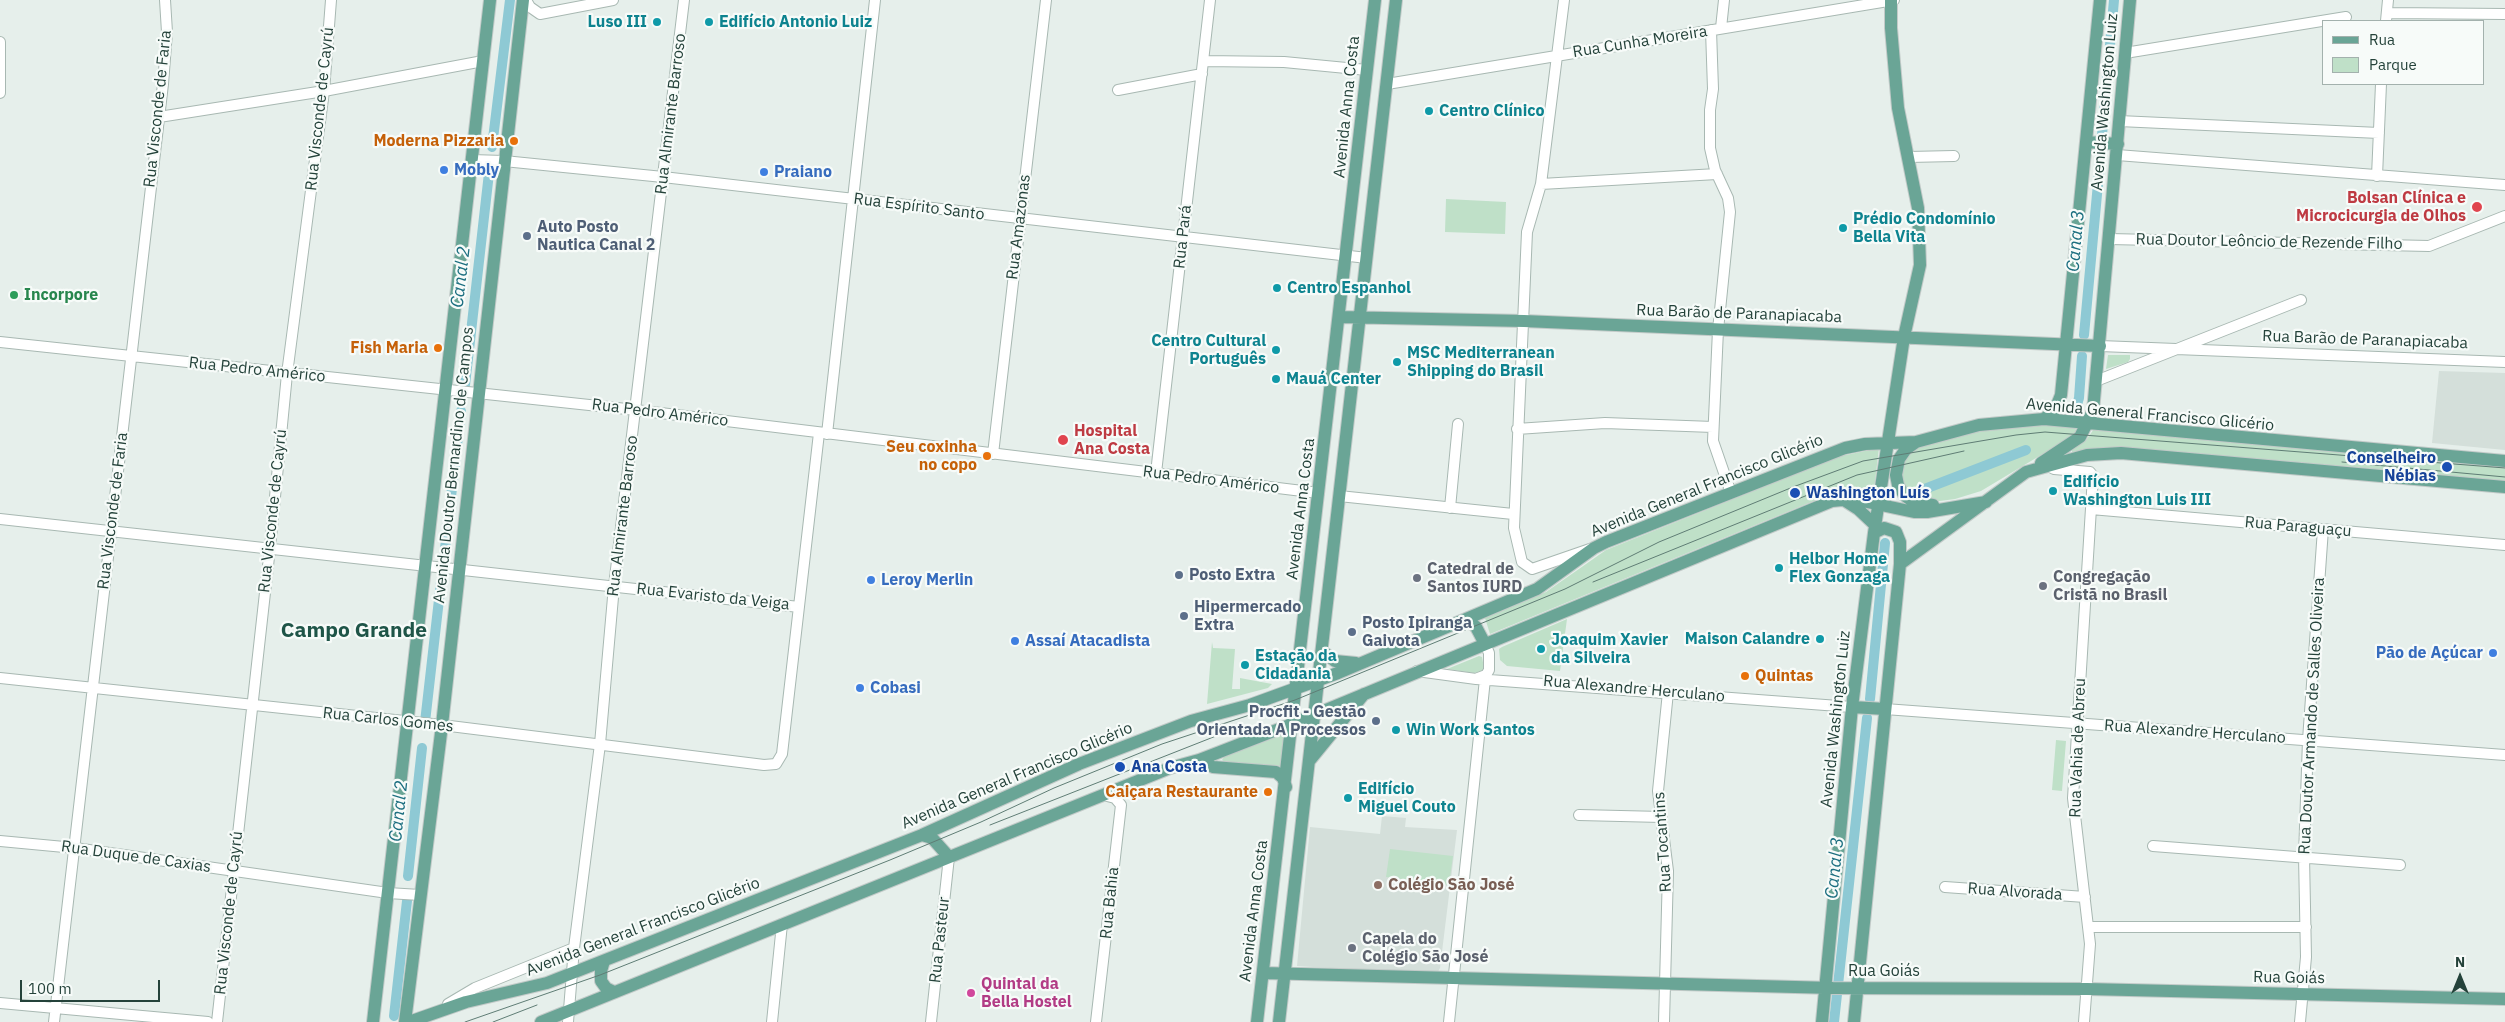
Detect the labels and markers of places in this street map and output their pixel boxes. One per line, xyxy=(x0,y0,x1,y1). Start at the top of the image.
place label: Luso III xyxy=(587,12,647,32)
place label: Edifício Antonio Luiz xyxy=(719,12,872,32)
marker: Luso III xyxy=(651,16,663,28)
marker: Edifício Antonio Luiz xyxy=(703,16,715,28)
place label: Centro Clínico xyxy=(1439,101,1544,121)
marker: Centro Clínico xyxy=(1423,105,1435,117)
place label: Moderna Pizzaria xyxy=(373,131,504,151)
marker: Moderna Pizzaria xyxy=(508,135,520,147)
place label: Mobly xyxy=(454,160,499,180)
place label: Praiano xyxy=(774,162,832,182)
marker: Mobly xyxy=(438,164,450,176)
marker: Praiano xyxy=(758,166,770,178)
place label: Bolsan Clínica e Microcicurgia de Olhos xyxy=(2296,188,2466,226)
marker: Bolsan Clínica e Microcicurgia de Olhos xyxy=(2470,200,2484,214)
place label: Prédio Condomínio Bella Vita xyxy=(1853,209,1996,247)
place label: Auto Posto Nautica Canal 2 xyxy=(537,217,655,255)
marker: Prédio Condomínio Bella Vita xyxy=(1837,222,1849,234)
marker: Auto Posto Nautica Canal 2 xyxy=(521,230,533,242)
place label: Centro Espanhol xyxy=(1287,278,1411,298)
marker: Centro Espanhol xyxy=(1271,282,1283,294)
place label: Incorpore xyxy=(24,285,98,305)
marker: Incorpore xyxy=(8,289,20,301)
place label: Centro Cultural Português xyxy=(1151,331,1266,369)
place label: Fish Maria xyxy=(350,338,428,358)
marker: Fish Maria xyxy=(432,342,444,354)
place label: MSC Mediterranean Shipping do Brasil xyxy=(1407,343,1555,381)
marker: Centro Cultural Português xyxy=(1270,344,1282,356)
marker: MSC Mediterranean Shipping do Brasil xyxy=(1391,356,1403,368)
place label: Mauá Center xyxy=(1286,369,1381,389)
marker: Mauá Center xyxy=(1270,373,1282,385)
place label: Hospital Ana Costa xyxy=(1074,421,1150,459)
marker: Hospital Ana Costa xyxy=(1056,433,1070,447)
place label: Seu coxinha no copo xyxy=(886,437,977,475)
place label: Conselheiro Nébias xyxy=(2347,448,2436,486)
marker: Seu coxinha no copo xyxy=(981,450,993,462)
marker: Conselheiro Nébias xyxy=(2440,460,2454,474)
place label: Edifício Washington Luis III xyxy=(2063,472,2211,510)
place label: Washington Luís xyxy=(1806,483,1930,503)
marker: Edifício Washington Luis III xyxy=(2047,485,2059,497)
marker: Washington Luís xyxy=(1788,486,1802,500)
place label: Helbor Home Flex Gonzaga xyxy=(1789,549,1890,587)
place label: Catedral de Santos IURD xyxy=(1427,559,1523,597)
marker: Helbor Home Flex Gonzaga xyxy=(1773,562,1785,574)
place label: Posto Extra xyxy=(1189,565,1275,585)
place label: Congregação Cristã no Brasil xyxy=(2053,567,2167,605)
marker: Posto Extra xyxy=(1173,569,1185,581)
place label: Leroy Merlin xyxy=(881,570,973,590)
marker: Catedral de Santos IURD xyxy=(1411,572,1423,584)
marker: Leroy Merlin xyxy=(865,574,877,586)
marker: Congregação Cristã no Brasil xyxy=(2037,580,2049,592)
place label: Hipermercado Extra xyxy=(1194,597,1301,635)
marker: Hipermercado Extra xyxy=(1178,610,1190,622)
place label: Posto Ipiranga Gaivota xyxy=(1362,613,1472,651)
marker: Posto Ipiranga Gaivota xyxy=(1346,626,1358,638)
place label: Maison Calandre xyxy=(1685,629,1810,649)
place label: Joaquim Xavier da Silveira xyxy=(1551,630,1668,668)
place label: Assaí Atacadista xyxy=(1025,631,1150,651)
marker: Maison Calandre xyxy=(1814,633,1826,645)
marker: Assaí Atacadista xyxy=(1009,635,1021,647)
marker: Joaquim Xavier da Silveira xyxy=(1535,643,1547,655)
place label: Pão de Açúcar xyxy=(2376,643,2483,663)
place label: Estação da Cidadania xyxy=(1255,646,1337,684)
marker: Pão de Açúcar xyxy=(2487,647,2499,659)
marker: Estação da Cidadania xyxy=(1239,659,1251,671)
place label: Quintas xyxy=(1755,666,1813,686)
marker: Quintas xyxy=(1739,670,1751,682)
place label: Cobasi xyxy=(870,678,921,698)
marker: Cobasi xyxy=(854,682,866,694)
place label: Procfit - Gestão Orientada A Processos xyxy=(1196,702,1366,740)
marker: Procfit - Gestão Orientada A Processos xyxy=(1370,715,1382,727)
place label: Win Work Santos xyxy=(1406,720,1535,740)
marker: Win Work Santos xyxy=(1390,724,1402,736)
place label: Ana Costa xyxy=(1131,757,1207,777)
marker: Ana Costa xyxy=(1113,760,1127,774)
place label: Edifício Miguel Couto xyxy=(1358,779,1456,817)
place label: Caiçara Restaurante xyxy=(1105,782,1258,802)
marker: Caiçara Restaurante xyxy=(1262,786,1274,798)
marker: Edifício Miguel Couto xyxy=(1342,792,1354,804)
place label: Colégio São José xyxy=(1388,875,1514,895)
marker: Colégio São José xyxy=(1372,879,1384,891)
place label: Capela do Colégio São José xyxy=(1362,929,1488,967)
marker: Capela do Colégio São José xyxy=(1346,942,1358,954)
place label: Quintal da Bella Hostel xyxy=(981,974,1072,1012)
marker: Quintal da Bella Hostel xyxy=(965,987,977,999)

